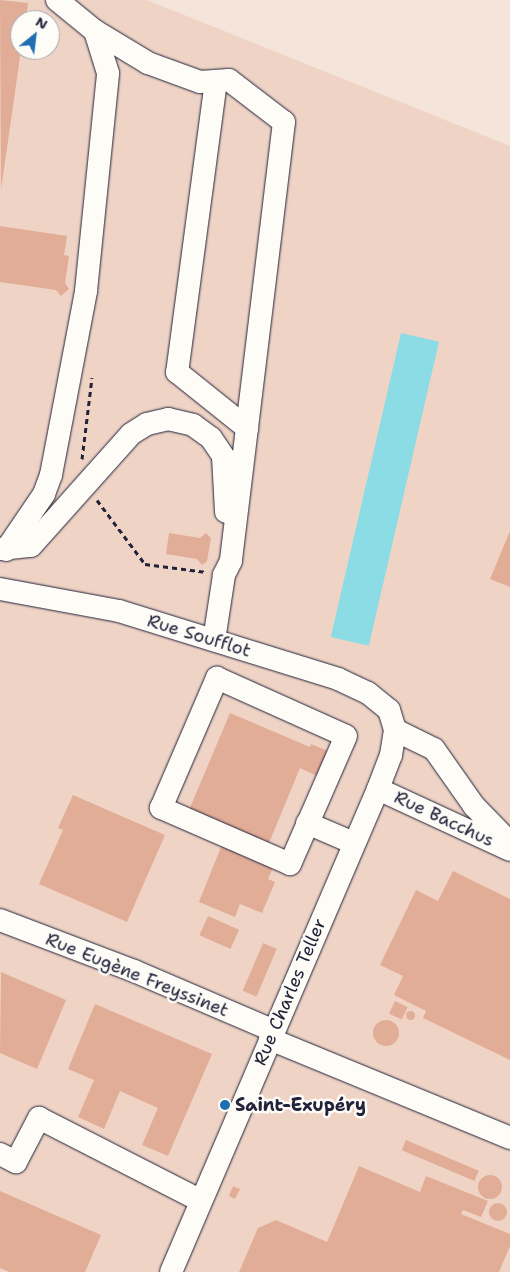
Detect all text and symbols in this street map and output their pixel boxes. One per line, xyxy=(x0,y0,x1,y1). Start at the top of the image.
north arrow xyxy=(10,10,60,60)
text: N xyxy=(33,12,51,33)
street label: Rue Soufflot xyxy=(145,610,253,662)
street label: Rue Bacchus xyxy=(391,786,497,852)
street label: Rue Charles Teller xyxy=(249,915,331,1069)
street label: Rue Eugène Freyssinet xyxy=(42,928,232,1022)
place label: Saint-Exupéry xyxy=(235,1094,366,1116)
marker: Saint-Exupéry xyxy=(219,1099,231,1111)

